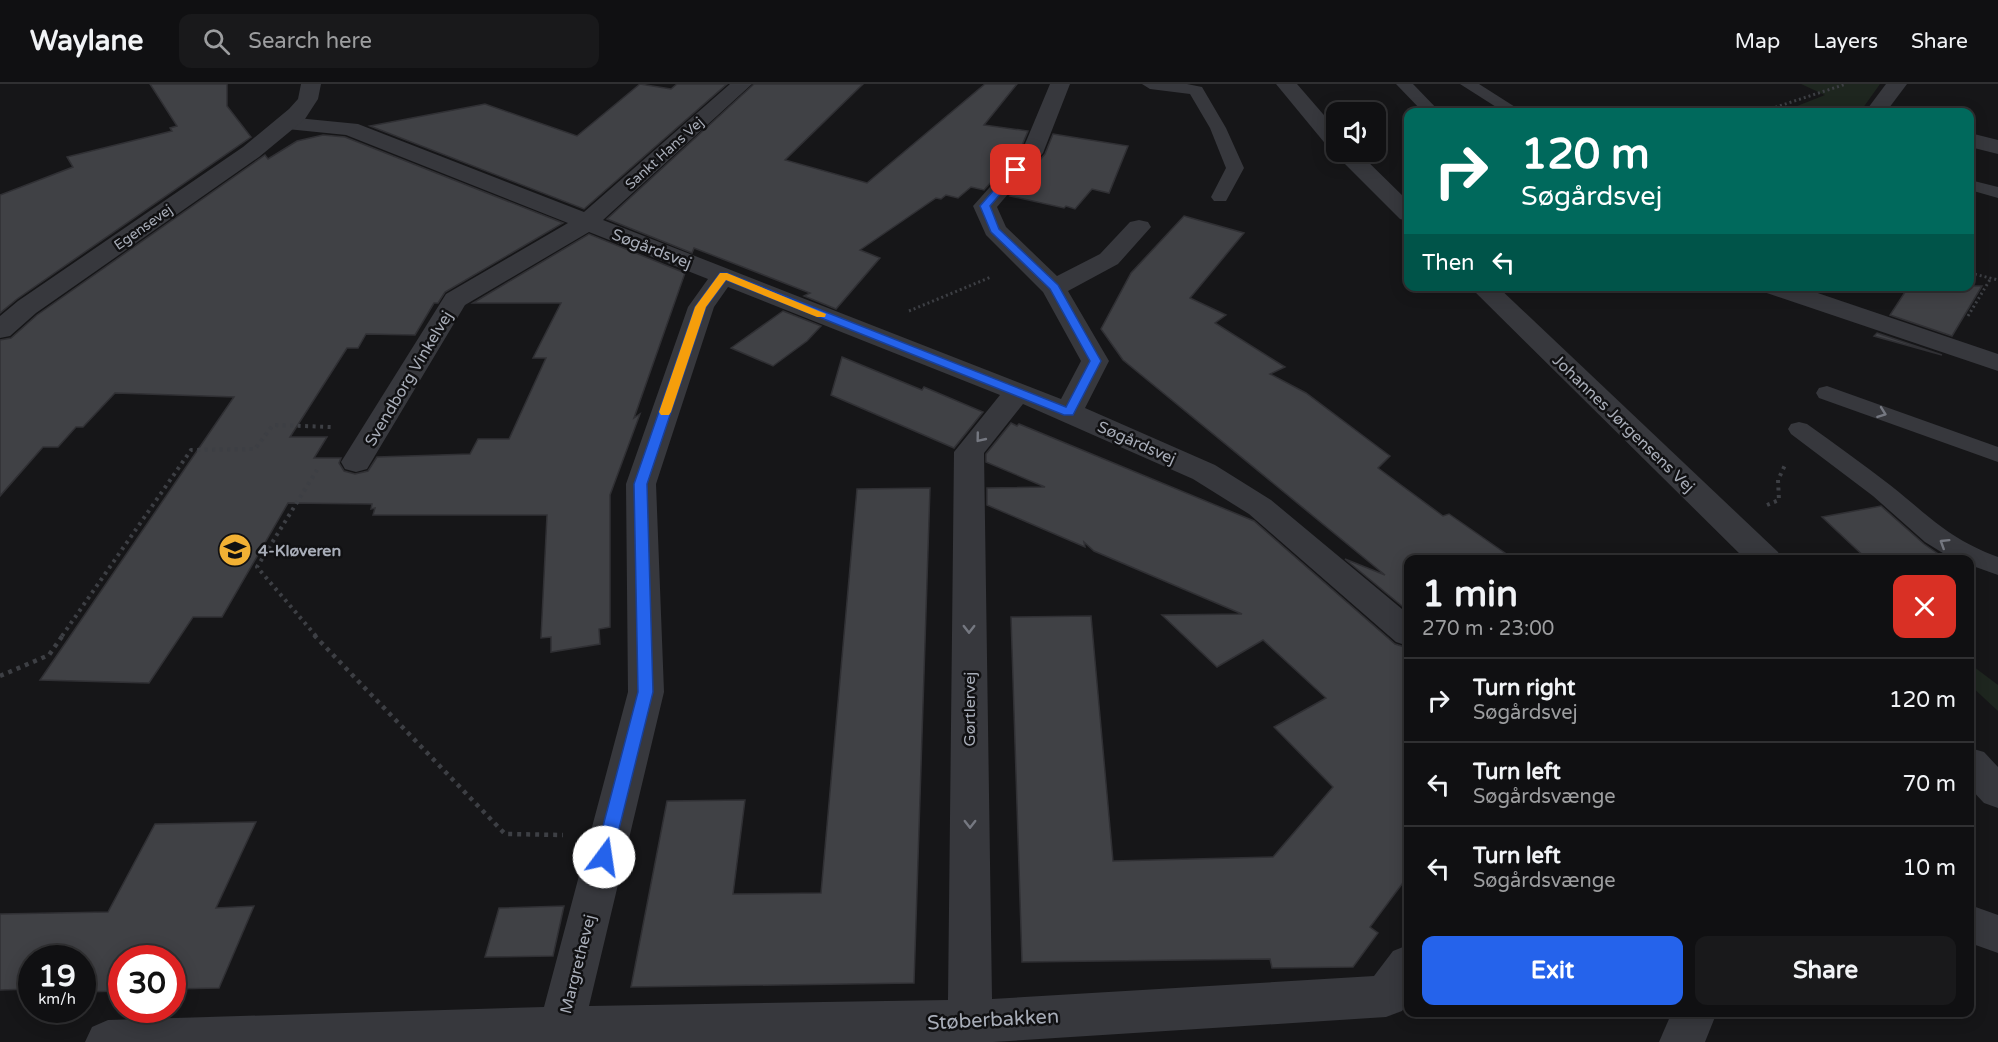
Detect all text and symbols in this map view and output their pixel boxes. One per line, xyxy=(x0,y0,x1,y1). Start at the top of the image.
search box xyxy=(179,14,599,68)
text: Waylane xyxy=(30,24,143,58)
icon: search xyxy=(200,25,233,58)
text: Search here xyxy=(248,28,372,54)
text: Map xyxy=(1735,29,1780,54)
text: Layers xyxy=(1813,29,1878,54)
text: Share xyxy=(1911,29,1968,54)
map controls xyxy=(1326,102,1386,162)
button: sound xyxy=(1326,102,1386,162)
street label: Sankt Hans Vej xyxy=(622,114,707,193)
text: 120 m xyxy=(1521,129,1650,180)
icon: right xyxy=(1422,132,1500,210)
pin xyxy=(990,144,1041,195)
icon: arrive xyxy=(999,153,1032,186)
text: Søgårdsvej xyxy=(1521,180,1662,213)
street label: Egensevej xyxy=(111,201,176,254)
street label: Søgårdsvej xyxy=(609,225,694,273)
icon: left xyxy=(1487,246,1520,279)
text: Then xyxy=(1422,250,1475,276)
street label: Svendborg Vinkelvej xyxy=(361,307,457,450)
street label: Johannes Jørgensens Vej xyxy=(1548,351,1699,497)
one-way arrow xyxy=(1876,405,1887,418)
street label: Søgårdsvej xyxy=(1094,417,1179,469)
one-way arrow xyxy=(976,431,987,442)
school or university icon: 4-Kløveren xyxy=(217,532,253,568)
one-way arrow xyxy=(1940,539,1951,550)
place label: 4-Kløveren xyxy=(258,541,341,561)
text: 1 min xyxy=(1422,573,1518,616)
button: close xyxy=(1893,575,1956,638)
text: 270 m · 23:00 xyxy=(1422,617,1554,641)
one-way arrow xyxy=(963,624,975,633)
street label: Gørtlervej xyxy=(960,672,980,746)
text: Turn right xyxy=(1473,675,1575,701)
icon: right xyxy=(1422,684,1455,717)
text: 120 m xyxy=(1889,687,1956,713)
text: Søgårdsvej xyxy=(1473,701,1578,725)
text: Turn left xyxy=(1473,759,1561,785)
icon: left xyxy=(1422,768,1455,801)
text: 70 m xyxy=(1902,771,1956,797)
text: Søgårdsvænge xyxy=(1473,785,1616,809)
one-way arrow xyxy=(963,819,976,828)
position arrow xyxy=(572,825,636,889)
text: Turn left xyxy=(1473,843,1561,869)
icon: left xyxy=(1422,852,1455,885)
text: 10 m xyxy=(1902,855,1956,881)
text: Søgårdsvænge xyxy=(1473,869,1616,893)
street label: Margrethevej xyxy=(556,912,600,1016)
button: Exit xyxy=(1422,936,1683,1005)
button: Share xyxy=(1695,936,1956,1005)
speed limit sign: 30 xyxy=(108,945,186,1023)
text: 19 xyxy=(38,958,76,995)
text: km/h xyxy=(38,990,76,1008)
street label: Støberbakken xyxy=(926,1005,1060,1035)

